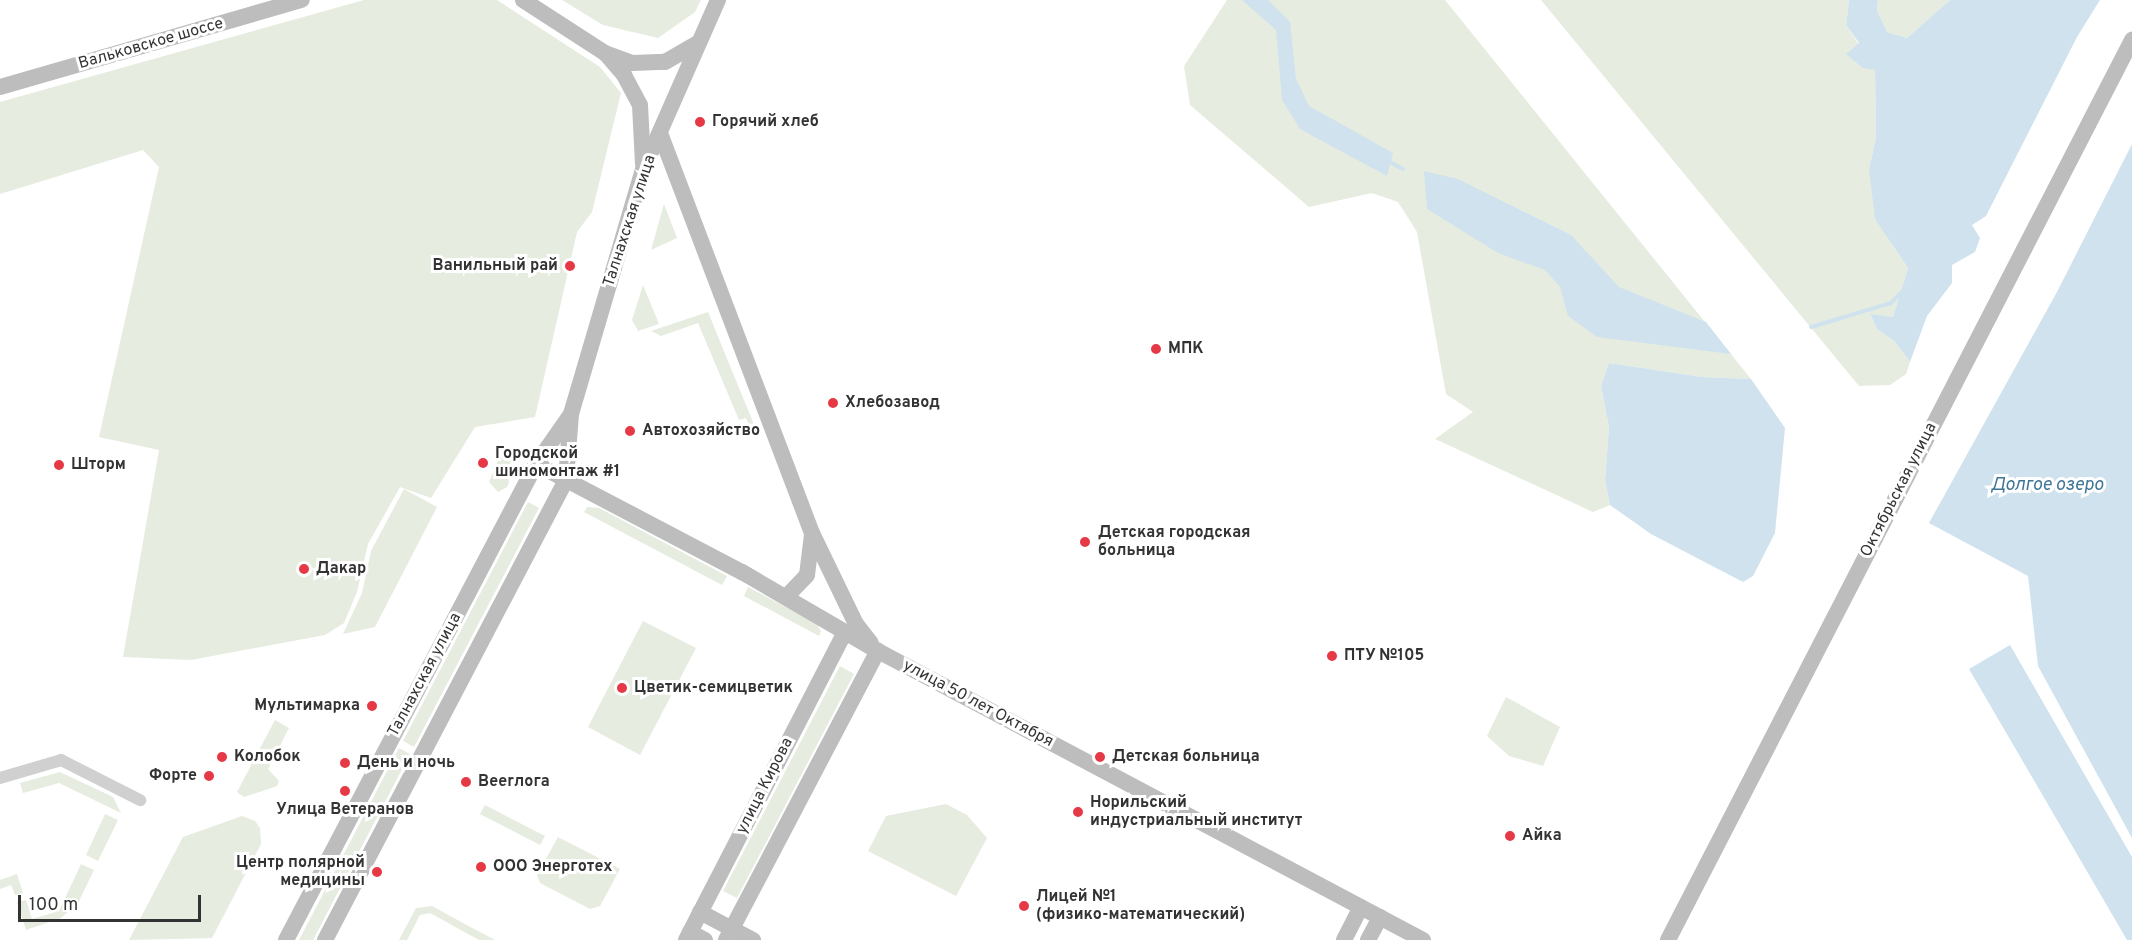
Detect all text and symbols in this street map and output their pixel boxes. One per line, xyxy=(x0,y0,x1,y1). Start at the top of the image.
street label: Вальковское шоссе xyxy=(76,14,226,74)
place label: Горячий хлеб xyxy=(712,112,819,132)
marker: Горячий хлеб xyxy=(693,115,707,129)
street label: Талнахская улица xyxy=(600,153,660,289)
place label: Ванильный рай xyxy=(433,256,558,276)
marker: Ванильный рай xyxy=(563,259,577,273)
place label: МПК xyxy=(1168,339,1204,359)
marker: МПК xyxy=(1149,342,1163,356)
place label: Хлебозавод xyxy=(845,393,940,413)
marker: Хлебозавод xyxy=(826,396,840,410)
street label: Октябрьская улица xyxy=(1857,420,1941,560)
place label: Автохозяйство xyxy=(642,421,760,441)
marker: Автохозяйство xyxy=(623,424,637,438)
place label: Городской шиномонтаж #1 xyxy=(495,444,620,482)
place label: Шторм xyxy=(71,455,126,475)
marker: Городской шиномонтаж #1 xyxy=(476,456,490,470)
marker: Шторм xyxy=(52,458,66,472)
water label: Долгое озеро xyxy=(1991,475,2103,497)
place label: Детская городская больница xyxy=(1098,523,1250,561)
marker: Детская городская больница xyxy=(1076,533,1094,551)
place label: Дакар xyxy=(316,559,366,579)
marker: Дакар xyxy=(297,562,311,576)
street label: Талнахская улица xyxy=(384,610,466,740)
place label: ПТУ №105 xyxy=(1344,646,1425,666)
marker: ПТУ №105 xyxy=(1325,649,1339,663)
street label: улица 50 лет Октября xyxy=(900,656,1056,752)
place label: Цветик-семицветик xyxy=(634,678,793,698)
marker: Цветик-семицветик xyxy=(615,681,629,695)
place label: Мультимарка xyxy=(254,696,360,716)
marker: Мультимарка xyxy=(365,699,379,713)
street label: улица Кирова xyxy=(733,735,797,837)
place label: Колобок xyxy=(234,747,301,767)
place label: Детская больница xyxy=(1112,747,1260,767)
marker: Колобок xyxy=(215,750,229,764)
marker: Детская больница xyxy=(1093,750,1107,764)
place label: День и ночь xyxy=(357,753,455,773)
marker: День и ночь xyxy=(338,756,352,770)
place label: Форте xyxy=(149,766,197,786)
marker: Форте xyxy=(202,769,216,783)
place label: Beerлога xyxy=(478,772,550,792)
marker: Beerлога xyxy=(459,775,473,789)
marker: Улица Ветеранов xyxy=(338,784,352,798)
place label: Норильский индустриальный институт xyxy=(1090,793,1302,831)
place label: Улица Ветеранов xyxy=(276,800,414,820)
marker: Норильский индустриальный институт xyxy=(1071,805,1085,819)
place label: Айка xyxy=(1522,826,1562,846)
marker: Айка xyxy=(1503,829,1517,843)
place label: Центр полярной медицины xyxy=(236,853,365,891)
place label: ООО Энерготех xyxy=(493,857,612,877)
marker: ООО Энерготех xyxy=(474,860,488,874)
marker: Центр полярной медицины xyxy=(370,865,384,879)
scale bar xyxy=(21,883,204,921)
place label: Лицей №1 (физико-математический) xyxy=(1036,887,1245,925)
text: 100 m xyxy=(29,894,78,917)
marker: Лицей №1 (физико-математический) xyxy=(1017,899,1031,913)

